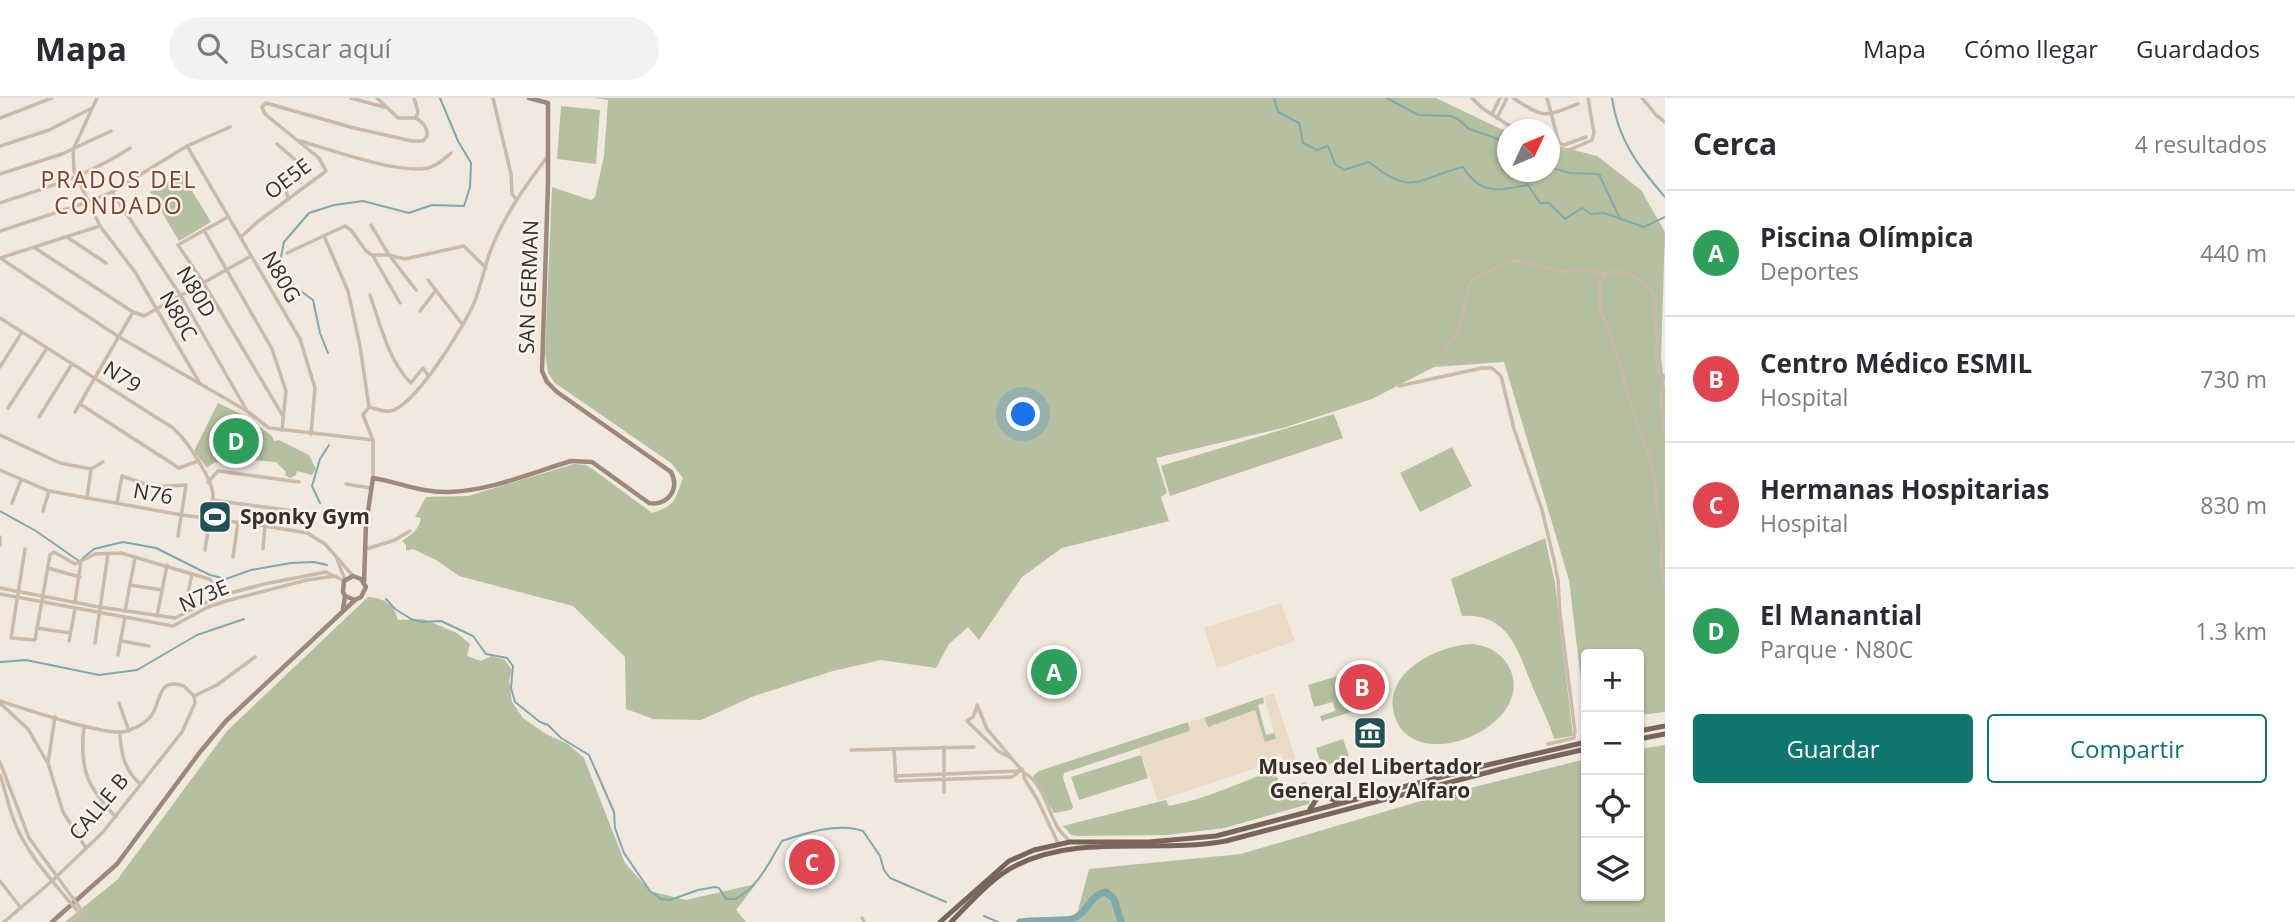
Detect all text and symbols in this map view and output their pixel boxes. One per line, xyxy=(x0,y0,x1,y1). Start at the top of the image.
search box xyxy=(169,17,659,80)
text: Mapa xyxy=(35,26,127,71)
icon: search xyxy=(193,29,231,67)
text: Buscar aquí xyxy=(249,30,391,66)
text: Mapa xyxy=(1863,32,1926,65)
text: Cómo llegar xyxy=(1964,32,2098,65)
text: Guardados xyxy=(2136,32,2260,65)
north arrow xyxy=(1497,119,1560,182)
text: Cerca xyxy=(1693,123,1777,164)
text: 4 resultados xyxy=(2135,128,2267,160)
street label: OE5E xyxy=(258,151,316,205)
district label: PRADOS DEL CONDADO xyxy=(40,163,198,221)
text: Piscina Olímpica xyxy=(1760,219,1974,255)
street label: SAN GERMAN xyxy=(512,220,544,354)
text: A xyxy=(1708,237,1724,269)
text: 440 m xyxy=(2200,237,2267,269)
street label: N80G xyxy=(256,246,308,307)
text: Deportes xyxy=(1760,255,1859,287)
street label: N80D xyxy=(171,261,223,322)
street label: N80C xyxy=(153,286,204,345)
text: Centro Médico ESMIL xyxy=(1760,345,2032,381)
street label: N79 xyxy=(98,354,147,399)
text: B xyxy=(1708,363,1724,395)
text: 730 m xyxy=(2200,363,2267,395)
text: Hospital xyxy=(1760,381,1848,413)
your location xyxy=(1006,397,1040,431)
pin: D xyxy=(213,415,259,467)
text: Hermanas Hospitarias xyxy=(1760,471,2049,507)
street label: N76 xyxy=(131,476,175,510)
text: C xyxy=(1709,489,1723,521)
text: 830 m xyxy=(2200,489,2267,521)
sports icon: Sponky Gym xyxy=(196,498,234,536)
place label: Sponky Gym xyxy=(240,502,370,530)
text: Hospital xyxy=(1760,507,1848,539)
street label: N73E xyxy=(174,572,233,618)
text: El Manantial xyxy=(1760,597,1922,633)
text: D xyxy=(1707,615,1725,647)
text: 1.3 km xyxy=(2195,615,2267,647)
text: Parque · N80C xyxy=(1760,633,1913,665)
pin: A xyxy=(1031,646,1077,698)
map controls xyxy=(1581,649,1644,901)
button: + xyxy=(1581,649,1644,712)
pin: B xyxy=(1339,661,1385,713)
button: − xyxy=(1581,712,1644,775)
museum icon: Museo del Libertador General Eloy Alfaro xyxy=(1351,714,1389,752)
button: Guardar xyxy=(1693,714,1973,783)
button: Compartir xyxy=(1987,714,2267,783)
place label: Museo del Libertador General Eloy Alfaro xyxy=(1258,752,1482,804)
street label: CALLE B xyxy=(62,767,134,846)
button: locate xyxy=(1581,775,1644,838)
pin: C xyxy=(789,836,835,888)
button: layers xyxy=(1581,838,1644,901)

